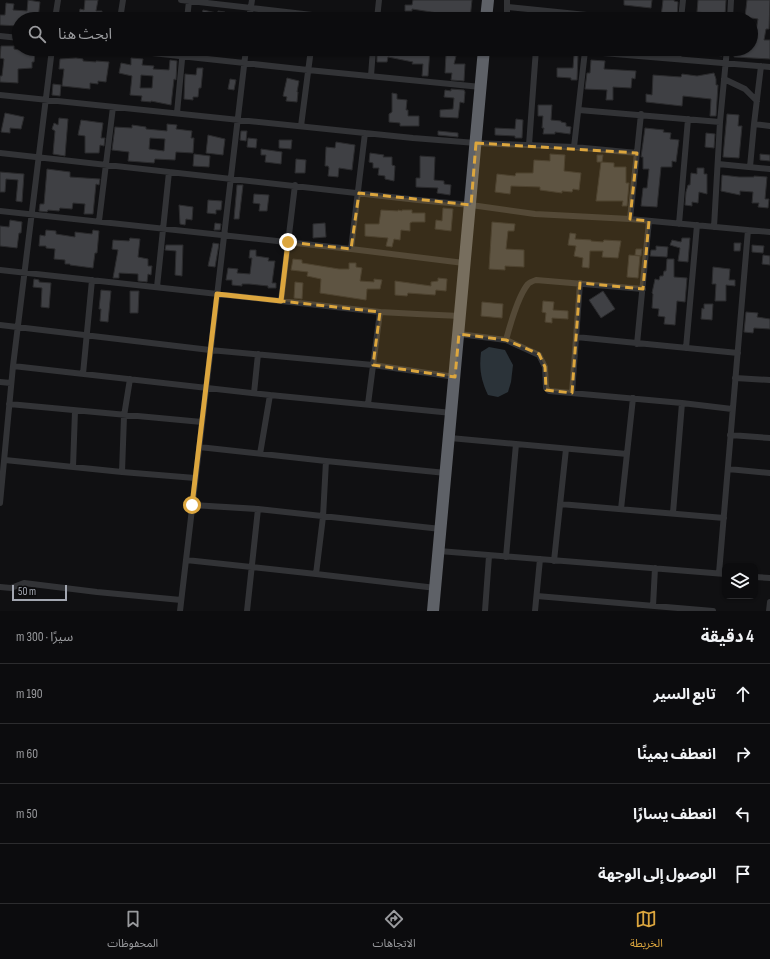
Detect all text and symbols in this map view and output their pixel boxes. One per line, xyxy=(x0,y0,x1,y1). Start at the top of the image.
search box xyxy=(12,12,758,56)
icon: search xyxy=(26,23,48,45)
text: ابحث هنا xyxy=(58,25,112,44)
route end xyxy=(279,233,297,251)
route start xyxy=(183,496,201,514)
map controls xyxy=(722,563,758,599)
button: layers xyxy=(722,563,758,599)
scale bar xyxy=(12,583,67,602)
text: 50 m xyxy=(18,585,36,598)
text: 4 دقيقة xyxy=(701,627,754,647)
text: سيرًا · 300 m xyxy=(16,629,73,645)
icon: ahead xyxy=(732,683,754,705)
text: تابع السير xyxy=(653,685,716,704)
text: 190 m xyxy=(16,686,43,702)
icon: right xyxy=(732,743,754,765)
text: انعطف يمينًا xyxy=(637,745,716,764)
text: 60 m xyxy=(16,746,38,762)
icon: left xyxy=(732,803,754,825)
text: انعطف يسارًا xyxy=(633,805,716,824)
text: 50 m xyxy=(16,806,37,822)
icon: arrive xyxy=(732,863,754,885)
text: الوصول إلى الوجهة xyxy=(598,865,716,884)
tab: المحفوظات xyxy=(107,908,158,955)
tab: الاتجاهات xyxy=(373,908,416,955)
tab: الخريطة xyxy=(630,908,663,955)

